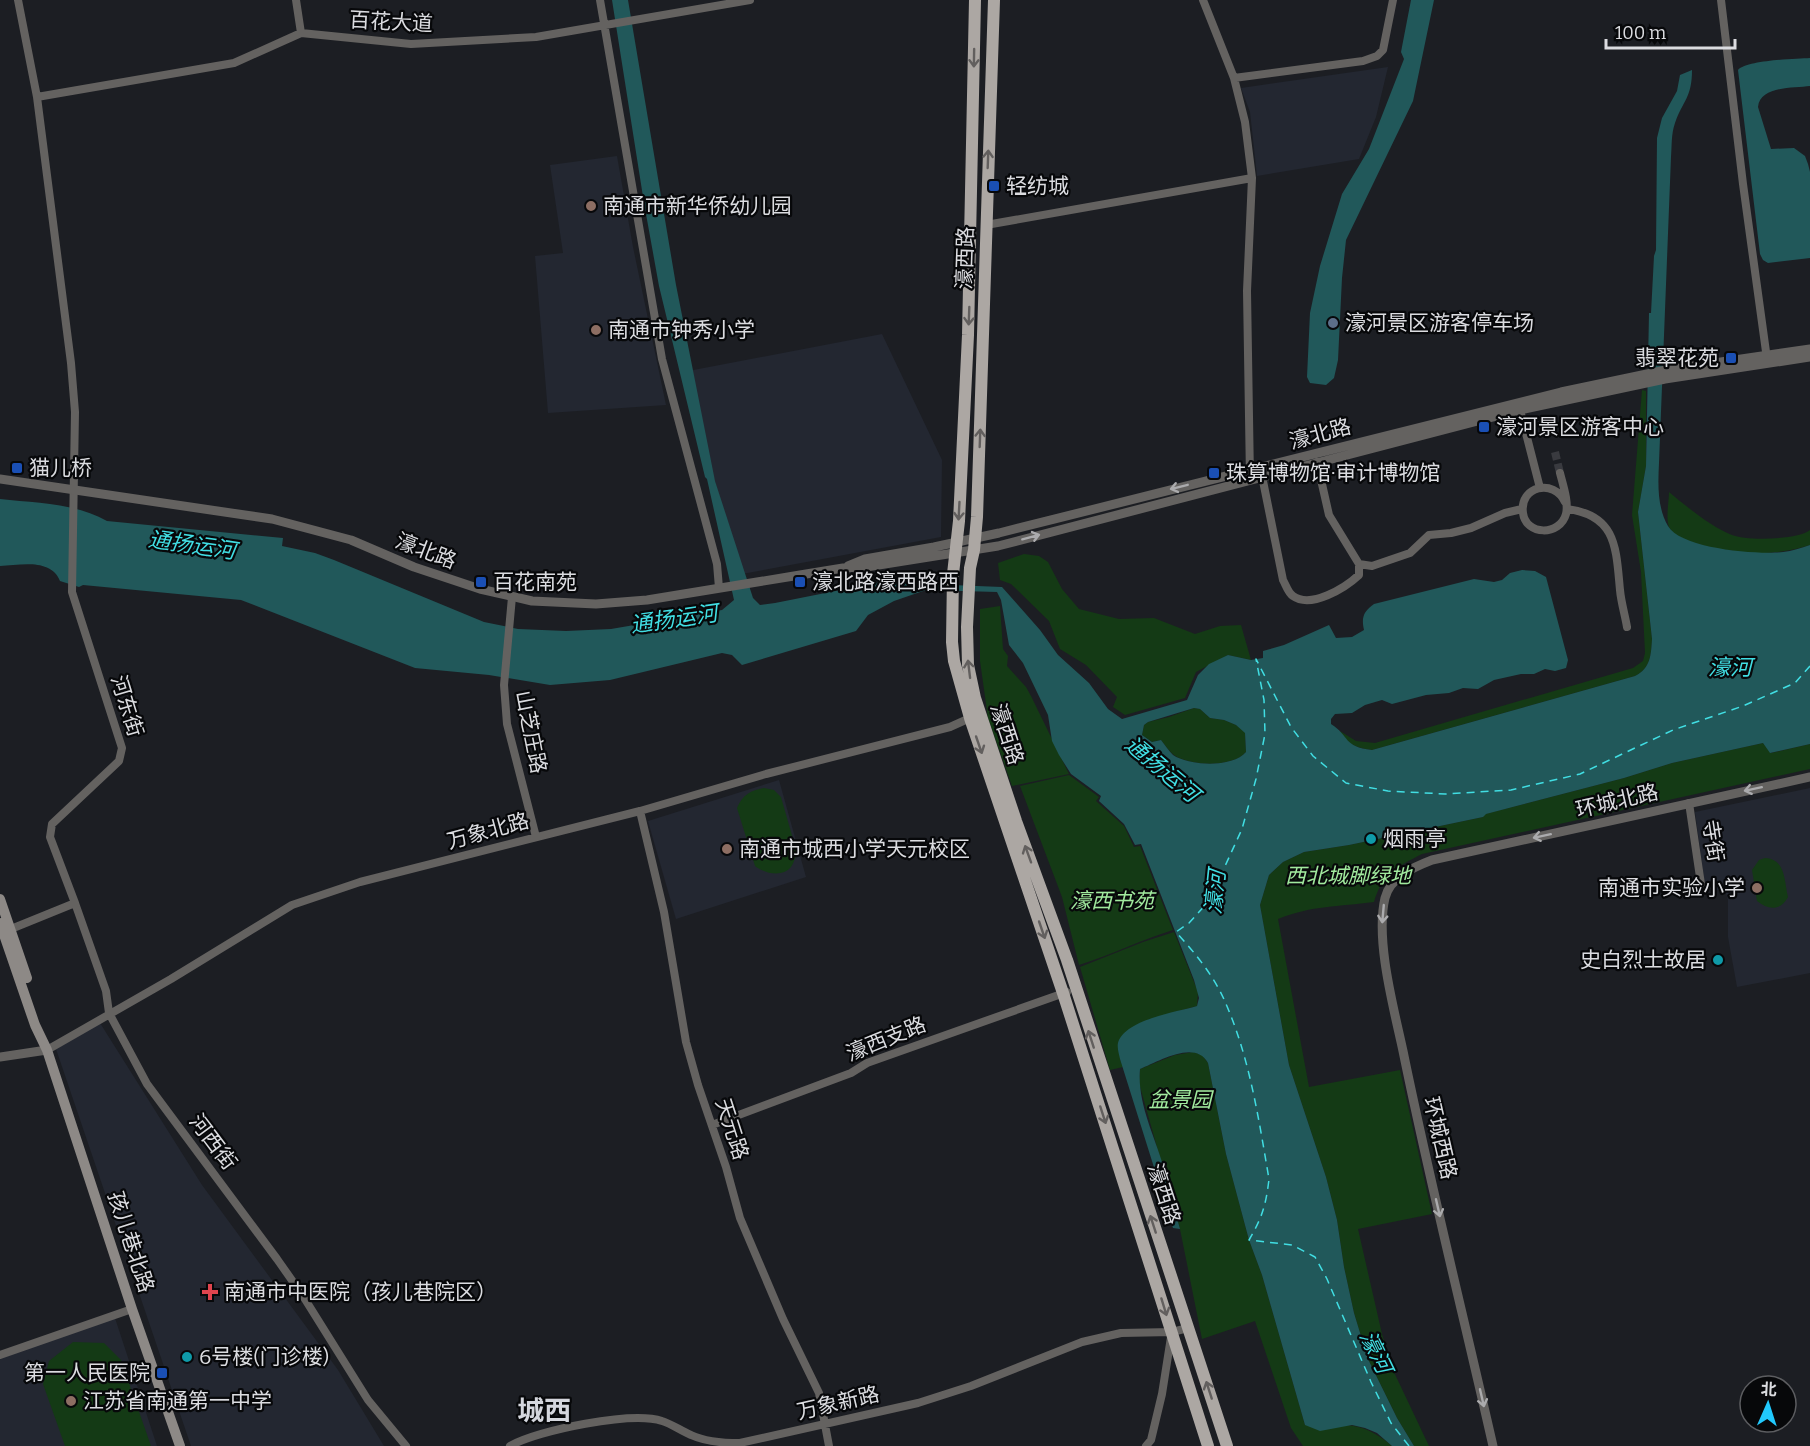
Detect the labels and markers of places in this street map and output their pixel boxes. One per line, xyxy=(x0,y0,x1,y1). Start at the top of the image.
place label: 轻纺城 xyxy=(1006,173,1069,199)
marker: 轻纺城 xyxy=(987,179,1001,193)
place label: 南通市新华侨幼儿园 xyxy=(603,193,792,219)
marker: 南通市新华侨幼儿园 xyxy=(584,199,598,213)
place label: 濠河景区游客停车场 xyxy=(1345,310,1534,336)
marker: 濠河景区游客停车场 xyxy=(1326,316,1340,330)
place label: 南通市钟秀小学 xyxy=(608,317,755,343)
marker: 南通市钟秀小学 xyxy=(589,323,603,337)
place label: 翡翠花苑 xyxy=(1635,345,1719,371)
marker: 翡翠花苑 xyxy=(1724,351,1738,365)
place label: 濠河景区游客中心 xyxy=(1496,414,1664,440)
marker: 濠河景区游客中心 xyxy=(1477,420,1491,434)
place label: 猫儿桥 xyxy=(29,455,92,481)
place label: 珠算博物馆·审计博物馆 xyxy=(1226,460,1440,486)
marker: 猫儿桥 xyxy=(10,461,24,475)
marker: 珠算博物馆·审计博物馆 xyxy=(1207,466,1221,480)
place label: 百花南苑 xyxy=(493,569,577,595)
place label: 濠北路濠西路西 xyxy=(812,569,959,595)
marker: 百花南苑 xyxy=(474,575,488,589)
marker: 濠北路濠西路西 xyxy=(793,575,807,589)
place label: 烟雨亭 xyxy=(1383,826,1446,852)
marker: 烟雨亭 xyxy=(1364,832,1378,846)
place label: 南通市城西小学天元校区 xyxy=(739,836,970,862)
marker: 南通市城西小学天元校区 xyxy=(720,842,734,856)
place label: 南通市实验小学 xyxy=(1598,875,1745,901)
marker: 南通市实验小学 xyxy=(1750,881,1764,895)
place label: 史白烈士故居 xyxy=(1580,947,1706,973)
marker: 史白烈士故居 xyxy=(1711,953,1725,967)
place label: 南通市中医院（孩儿巷院区） xyxy=(224,1279,497,1305)
marker: 南通市中医院（孩儿巷院区） xyxy=(201,1283,219,1301)
place label: 6号楼(门诊楼) xyxy=(199,1344,329,1370)
marker: 6号楼(门诊楼) xyxy=(180,1350,194,1364)
place label: 第一人民医院 xyxy=(24,1360,150,1386)
marker: 第一人民医院 xyxy=(155,1366,169,1380)
place label: 江苏省南通第一中学 xyxy=(83,1388,272,1414)
marker: 江苏省南通第一中学 xyxy=(64,1394,78,1408)

